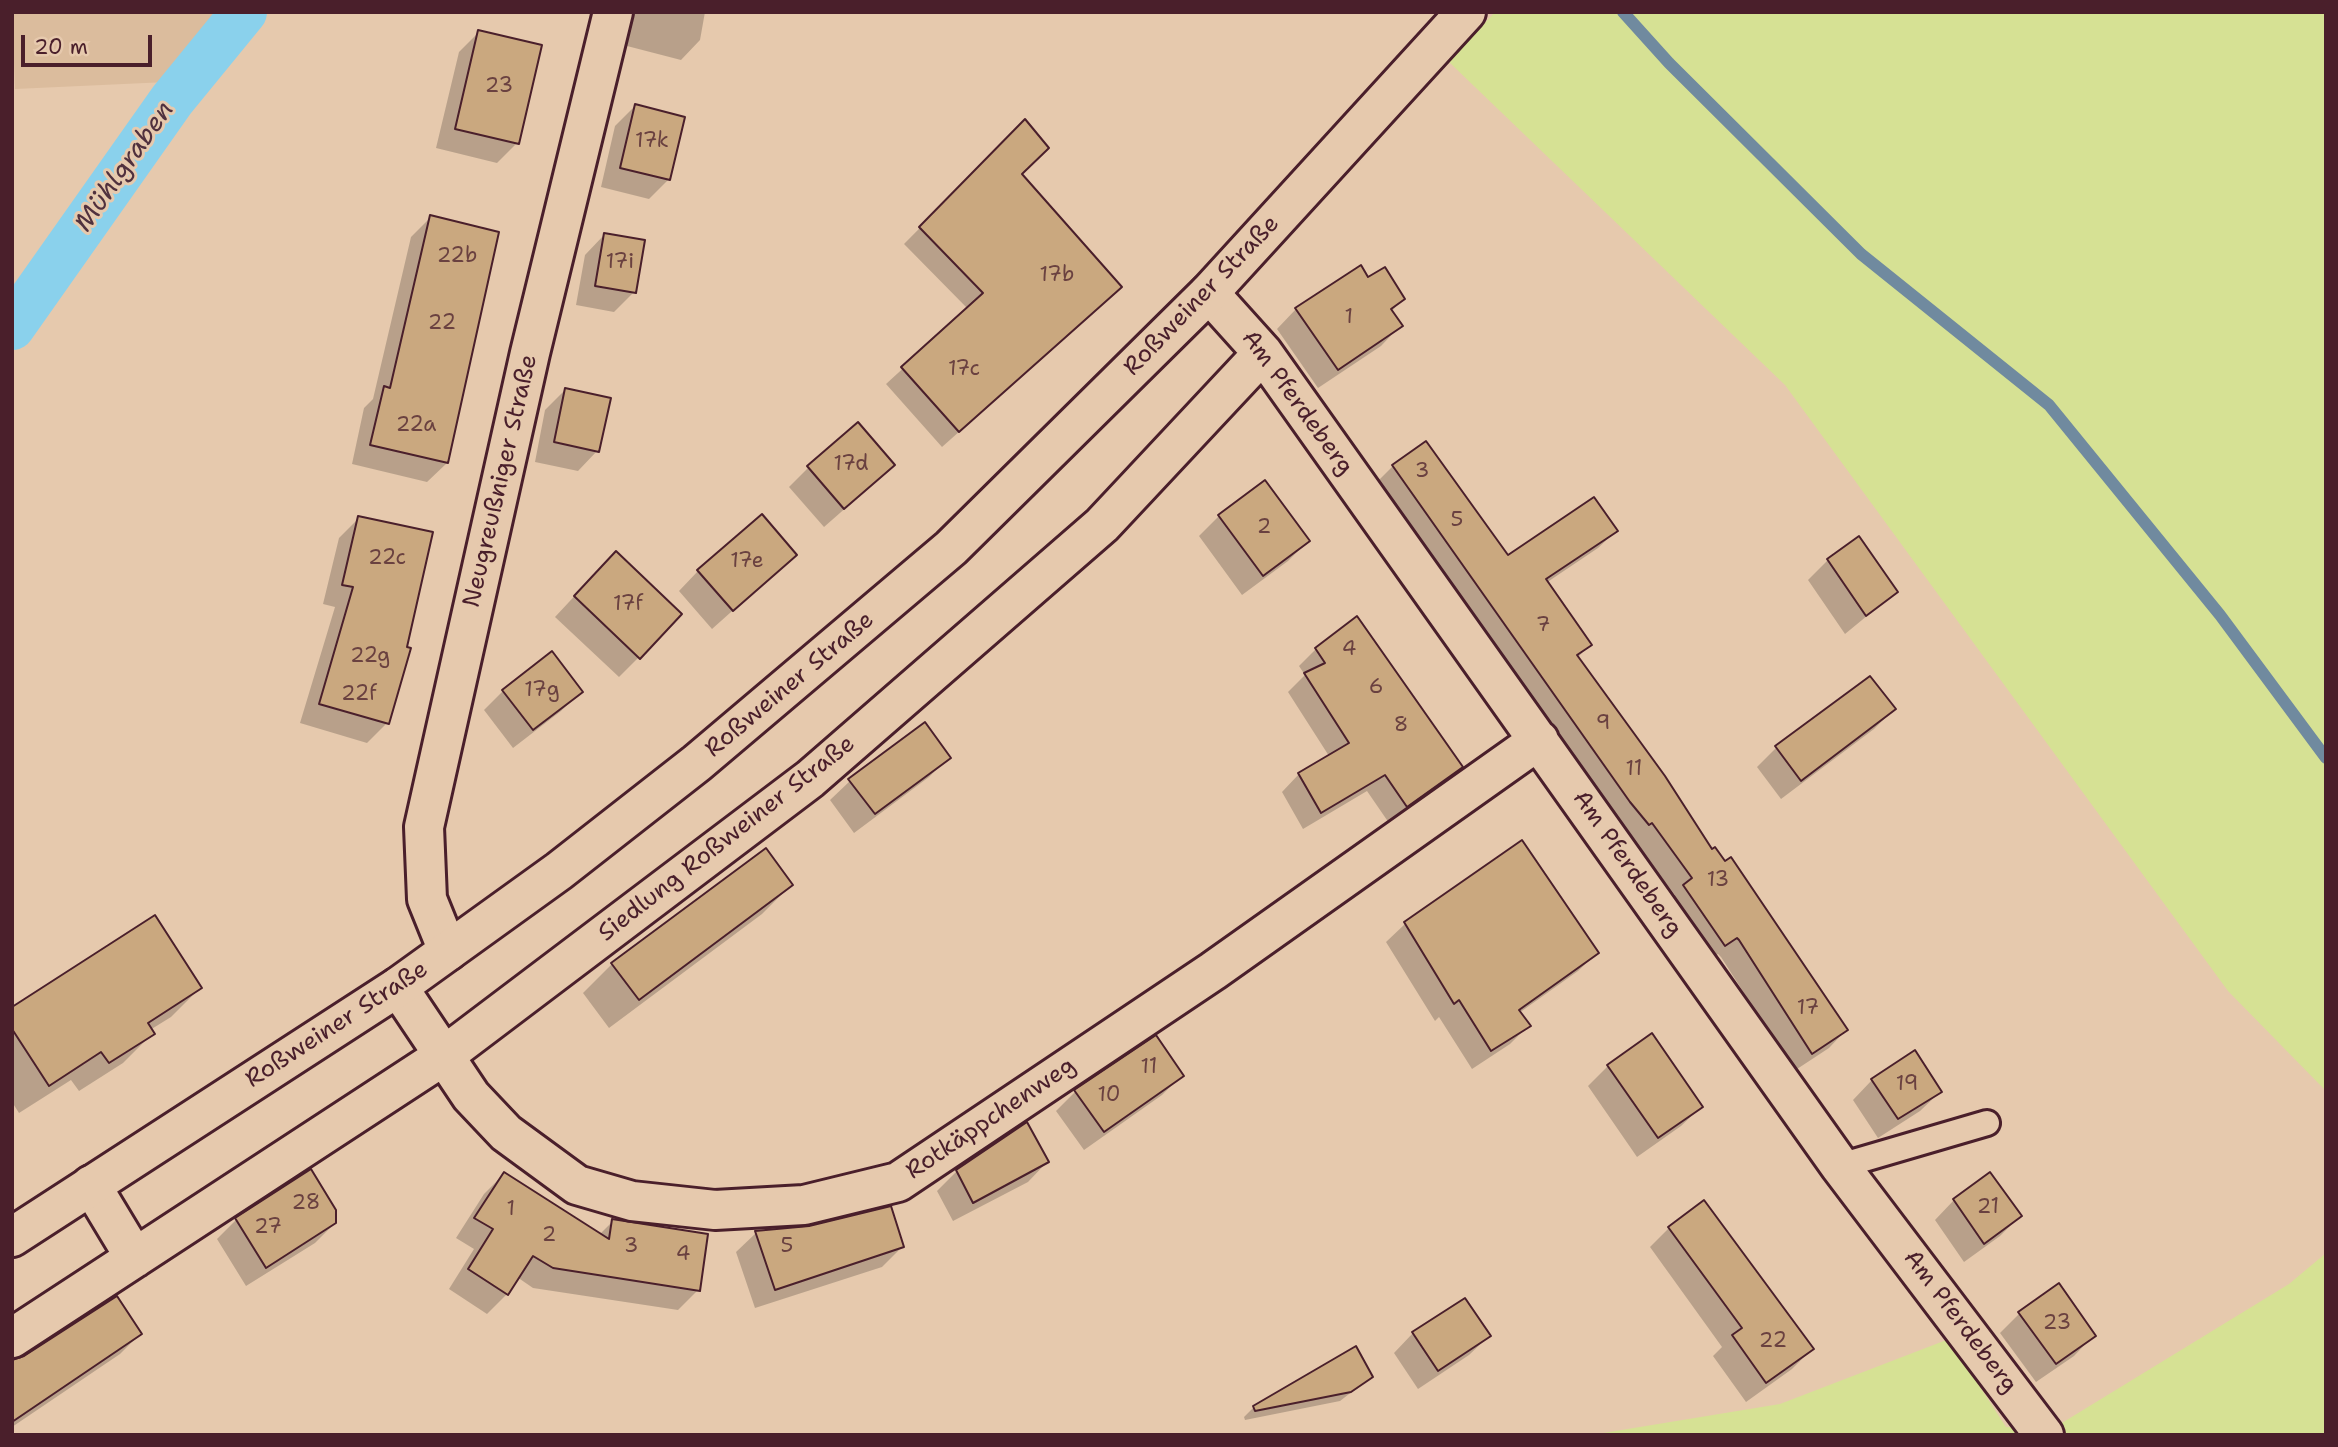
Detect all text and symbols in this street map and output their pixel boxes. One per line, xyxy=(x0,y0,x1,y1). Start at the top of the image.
scale bar xyxy=(24,21,156,65)
text: 20 m xyxy=(34,33,88,61)
house number: 23 xyxy=(485,74,513,100)
water label: Mühlgraben xyxy=(69,96,181,238)
house number: 17k xyxy=(635,129,669,155)
street label: Roßweiner Straße xyxy=(1118,210,1286,382)
house number: 22b xyxy=(437,244,477,270)
house number: 17i xyxy=(606,250,634,276)
house number: 17b xyxy=(1040,263,1074,289)
house number: 1 xyxy=(1345,305,1353,331)
house number: 22 xyxy=(428,311,456,337)
street label: Am Pferdeberg xyxy=(1235,325,1359,481)
street label: Neugreußniger Straße xyxy=(458,352,544,610)
house number: 17c xyxy=(948,357,980,383)
house number: 22a xyxy=(396,413,436,439)
house number: 17d xyxy=(833,452,869,478)
house number: 3 xyxy=(1415,459,1429,485)
house number: 5 xyxy=(1451,508,1463,534)
house number: 2 xyxy=(1257,515,1271,541)
house number: 22c xyxy=(368,546,406,572)
house number: 17e xyxy=(730,549,764,575)
house number: 17f xyxy=(613,592,643,618)
street label: Roßweiner Straße xyxy=(700,606,880,764)
house number: 7 xyxy=(1536,613,1550,639)
house number: 4 xyxy=(1342,637,1356,663)
house number: 22g xyxy=(350,644,390,670)
house number: 6 xyxy=(1369,675,1383,701)
house number: 17g xyxy=(524,678,560,704)
house number: 22f xyxy=(341,682,377,708)
house number: 9 xyxy=(1596,711,1610,737)
house number: 8 xyxy=(1394,713,1408,739)
street label: Siedlung Roßweiner Straße xyxy=(593,730,861,948)
house number: 11 xyxy=(1626,757,1642,783)
street label: Am Pferdeberg xyxy=(1566,785,1688,943)
house number: 13 xyxy=(1707,868,1729,894)
street label: Roßweiner Straße xyxy=(240,955,434,1095)
house number: 17 xyxy=(1797,996,1819,1022)
street label: Rotkäppchenweg xyxy=(901,1052,1081,1186)
house number: 11 xyxy=(1141,1055,1157,1081)
house number: 19 xyxy=(1896,1072,1918,1098)
house number: 10 xyxy=(1098,1083,1120,1109)
house number: 28 xyxy=(292,1191,320,1217)
house number: 21 xyxy=(1977,1195,1999,1221)
house number: 1 xyxy=(507,1197,515,1223)
house number: 27 xyxy=(254,1215,282,1241)
house number: 2 xyxy=(542,1223,556,1249)
house number: 3 xyxy=(624,1234,638,1260)
house number: 5 xyxy=(781,1234,793,1260)
house number: 4 xyxy=(676,1242,690,1268)
street label: Am Pferdeberg xyxy=(1897,1245,2023,1399)
house number: 23 xyxy=(2043,1311,2071,1337)
house number: 22 xyxy=(1759,1329,1787,1355)

